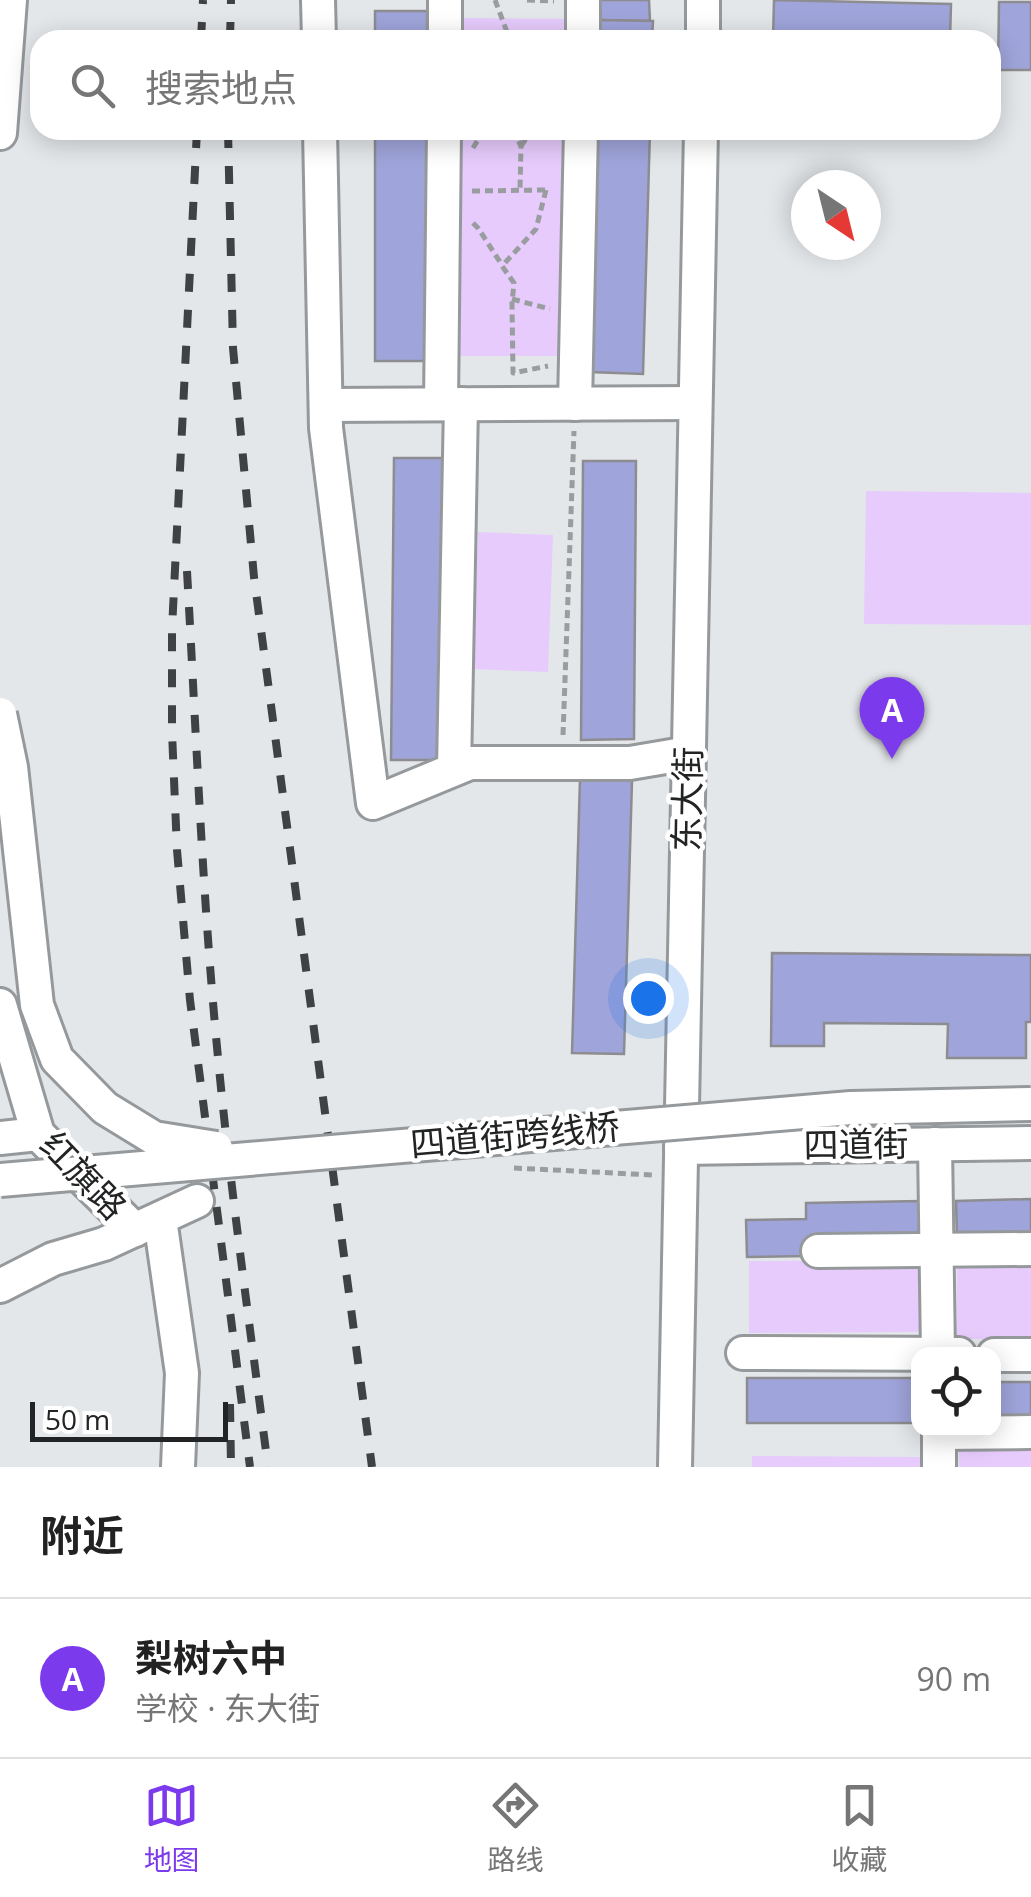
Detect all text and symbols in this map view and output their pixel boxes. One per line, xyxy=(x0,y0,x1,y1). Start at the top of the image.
search box xyxy=(30,30,1001,140)
icon: search xyxy=(65,58,120,113)
text: 搜索地点 xyxy=(145,61,297,113)
north arrow xyxy=(791,170,881,260)
pin: A xyxy=(860,676,924,759)
street label: 东大街 xyxy=(662,746,711,852)
your location xyxy=(623,973,674,1024)
street label: 四道街跨线桥 xyxy=(408,1102,622,1167)
street label: 四道街 xyxy=(803,1119,909,1168)
street label: 红旗路 xyxy=(31,1121,137,1229)
map controls xyxy=(911,1347,1001,1437)
button: locate xyxy=(911,1347,1001,1437)
scale bar xyxy=(30,1397,228,1442)
text: 50 m xyxy=(45,1400,110,1438)
text: 附近 xyxy=(40,1506,124,1563)
text: 梨树六中 xyxy=(135,1631,287,1683)
text: A xyxy=(61,1657,84,1700)
text: 90 m xyxy=(916,1657,991,1700)
text: 学校 · 东大街 xyxy=(135,1686,320,1729)
tab: 地图 xyxy=(144,1778,200,1878)
tab: 路线 xyxy=(487,1778,543,1878)
tab: 收藏 xyxy=(831,1778,887,1878)

